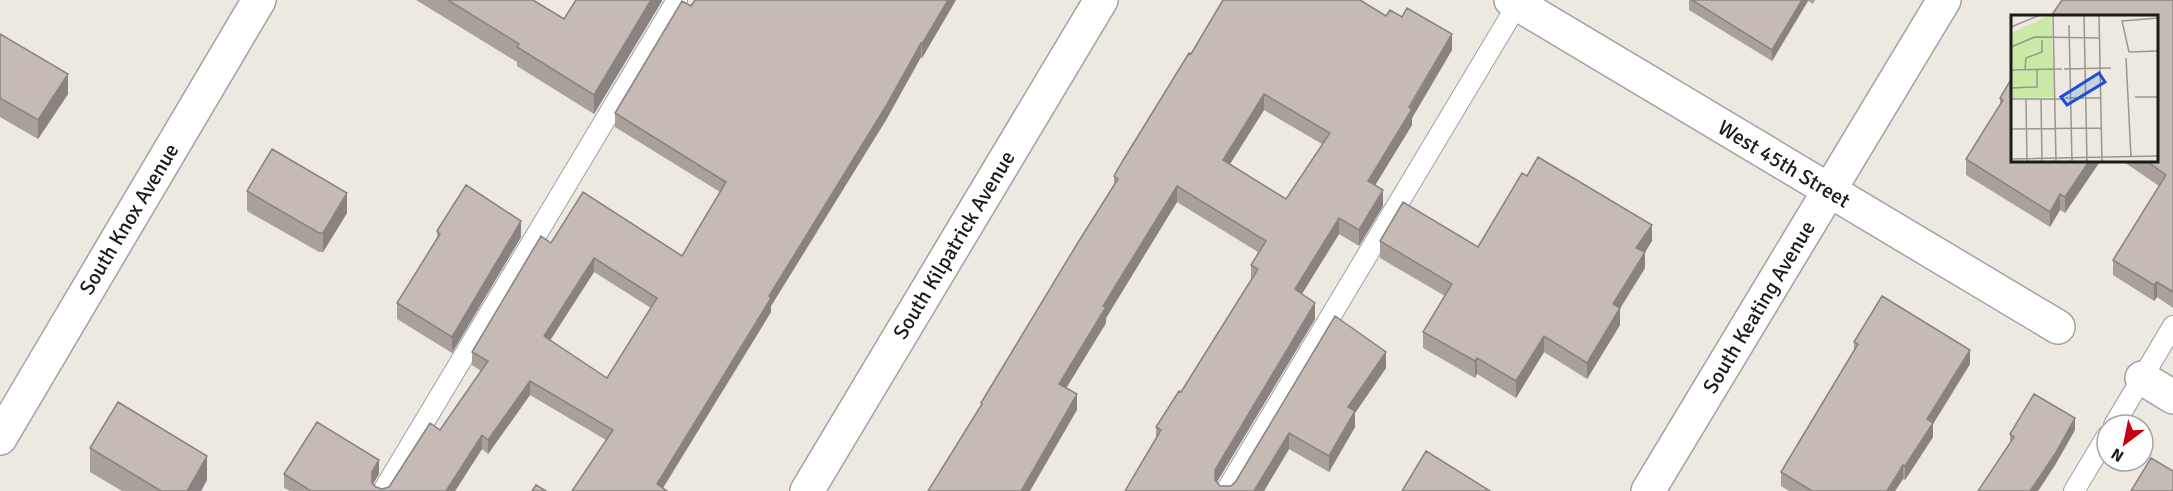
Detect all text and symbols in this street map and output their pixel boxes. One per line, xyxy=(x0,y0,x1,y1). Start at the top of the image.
inset map xyxy=(2011,15,2158,162)
street label: West 45th Street xyxy=(1713,114,1855,214)
street label: South Knox Avenue xyxy=(74,139,184,299)
street label: South Kilpatrick Avenue xyxy=(887,146,1021,344)
street label: South Keating Avenue xyxy=(1697,216,1821,398)
north arrow xyxy=(2095,413,2155,473)
text: N xyxy=(2108,443,2128,466)

